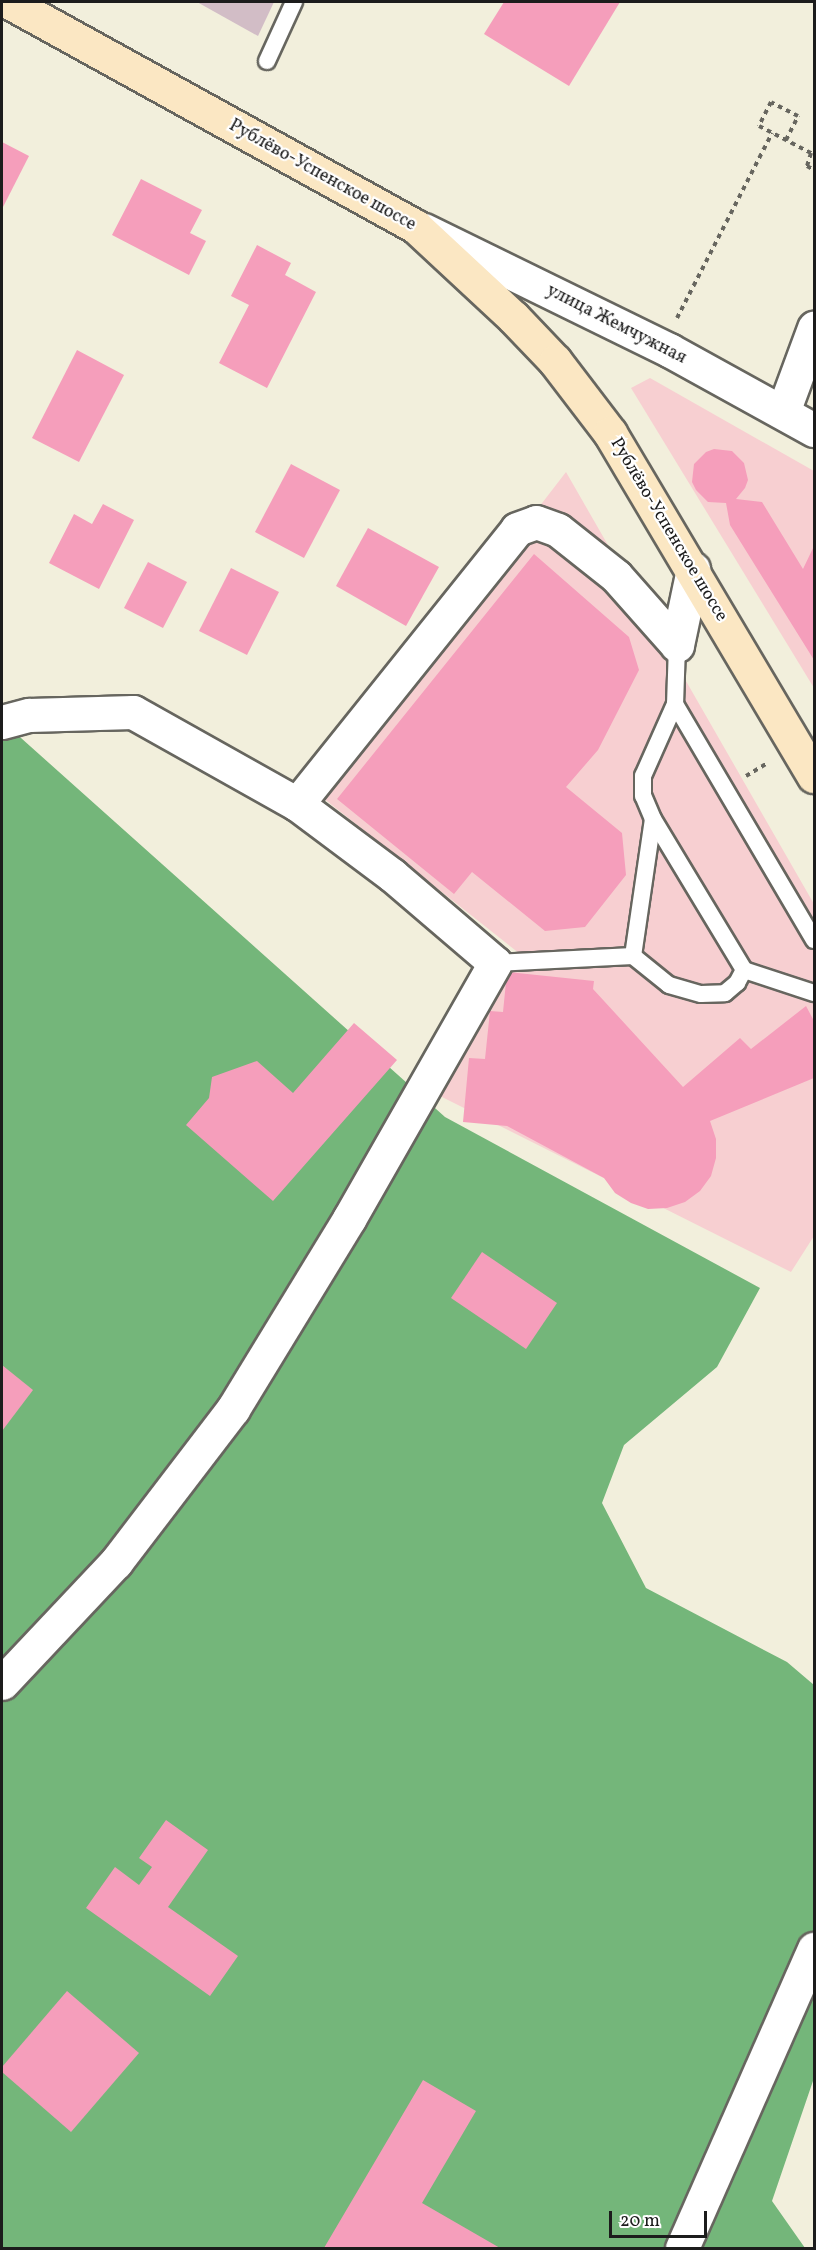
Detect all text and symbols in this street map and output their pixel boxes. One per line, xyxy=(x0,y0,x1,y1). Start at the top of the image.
street label: Рублёво-Успенское шоссе xyxy=(225,116,419,236)
street label: улица Жемчужная xyxy=(542,280,690,370)
street label: Рублёво-Успенское шоссе xyxy=(605,434,731,626)
scale bar xyxy=(612,2199,710,2237)
text: 20 m xyxy=(620,2209,660,2234)

